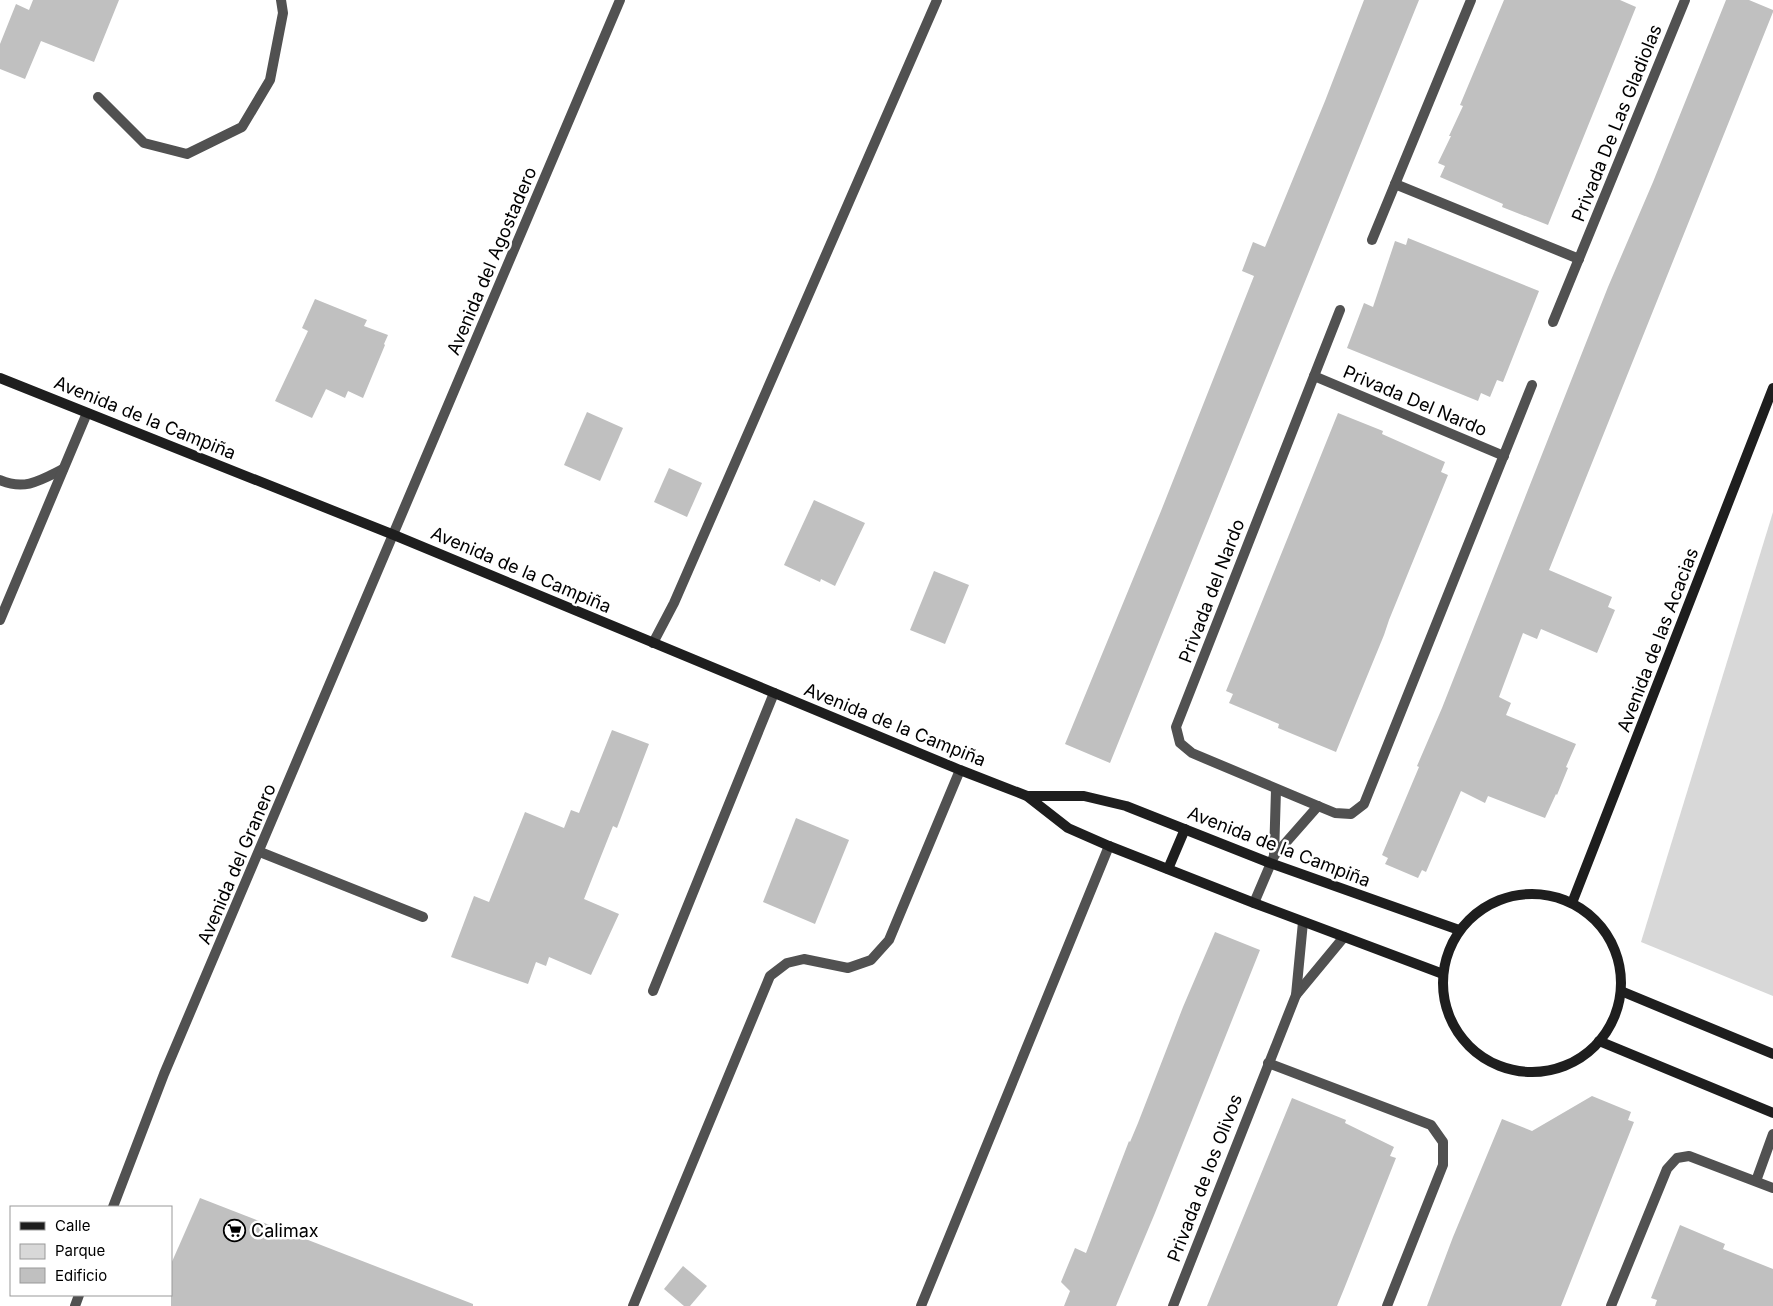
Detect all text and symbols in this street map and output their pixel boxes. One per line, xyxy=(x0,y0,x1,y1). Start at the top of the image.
street label: Privada De Las Gladiolas xyxy=(1567,21,1666,224)
street label: Avenida del Agostadero xyxy=(442,164,541,358)
street label: Privada Del Nardo xyxy=(1340,361,1490,440)
street label: Avenida de la Campiña xyxy=(51,371,239,464)
street label: Privada del Nardo xyxy=(1174,516,1249,666)
street label: Avenida de la Campiña xyxy=(428,522,615,617)
street label: Avenida de las Acacias xyxy=(1613,545,1702,735)
street label: Avenida de la Campiña xyxy=(801,678,989,771)
street label: Avenida del Granero xyxy=(193,780,280,947)
street label: Avenida de la Campiña xyxy=(1185,802,1373,891)
street label: Privada de los Olivos xyxy=(1163,1091,1246,1265)
legend xyxy=(10,1206,172,1296)
text: Calle xyxy=(55,1216,90,1235)
supermarket icon: Calimax xyxy=(223,1219,247,1243)
place label: Calimax xyxy=(251,1220,319,1241)
text: Parque xyxy=(55,1241,105,1260)
text: Edificio xyxy=(55,1266,107,1285)

